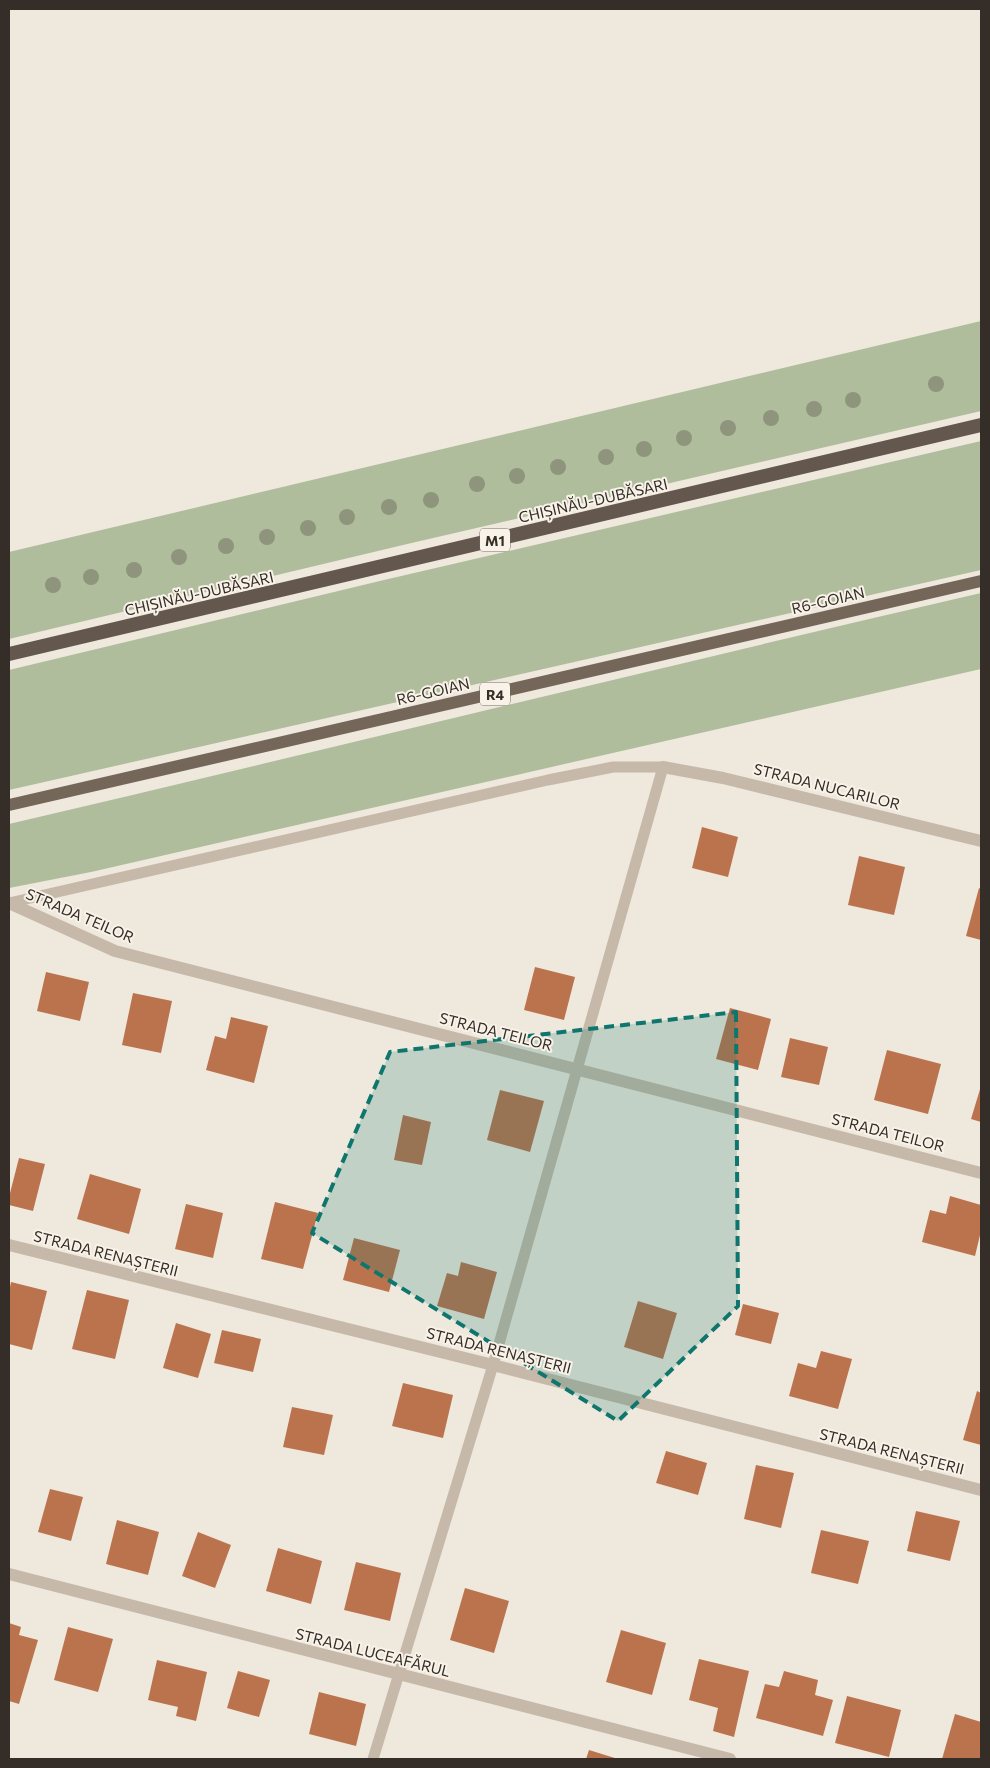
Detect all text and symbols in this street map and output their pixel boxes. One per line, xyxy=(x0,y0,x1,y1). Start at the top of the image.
street label: CHIȘINĂU-DUBĂSARI xyxy=(516,473,670,528)
road number: M1 xyxy=(480,528,510,552)
street label: CHIȘINĂU-DUBĂSARI xyxy=(122,566,276,621)
street label: R6-GOIAN xyxy=(790,583,866,617)
street label: R6-GOIAN xyxy=(395,674,471,708)
road number: R4 xyxy=(480,682,510,706)
street label: STRADA NUCARILOR xyxy=(752,759,902,813)
street label: STRADA TEILOR xyxy=(23,884,137,946)
street label: STRADA TEILOR xyxy=(438,1008,554,1054)
street label: STRADA TEILOR xyxy=(830,1109,946,1155)
street label: STRADA RENAȘTERII xyxy=(31,1226,180,1282)
street label: STRADA RENAȘTERII xyxy=(424,1323,573,1379)
street label: STRADA RENAȘTERII xyxy=(817,1424,966,1480)
street label: STRADA LUCEAFĂRUL xyxy=(294,1623,453,1680)

